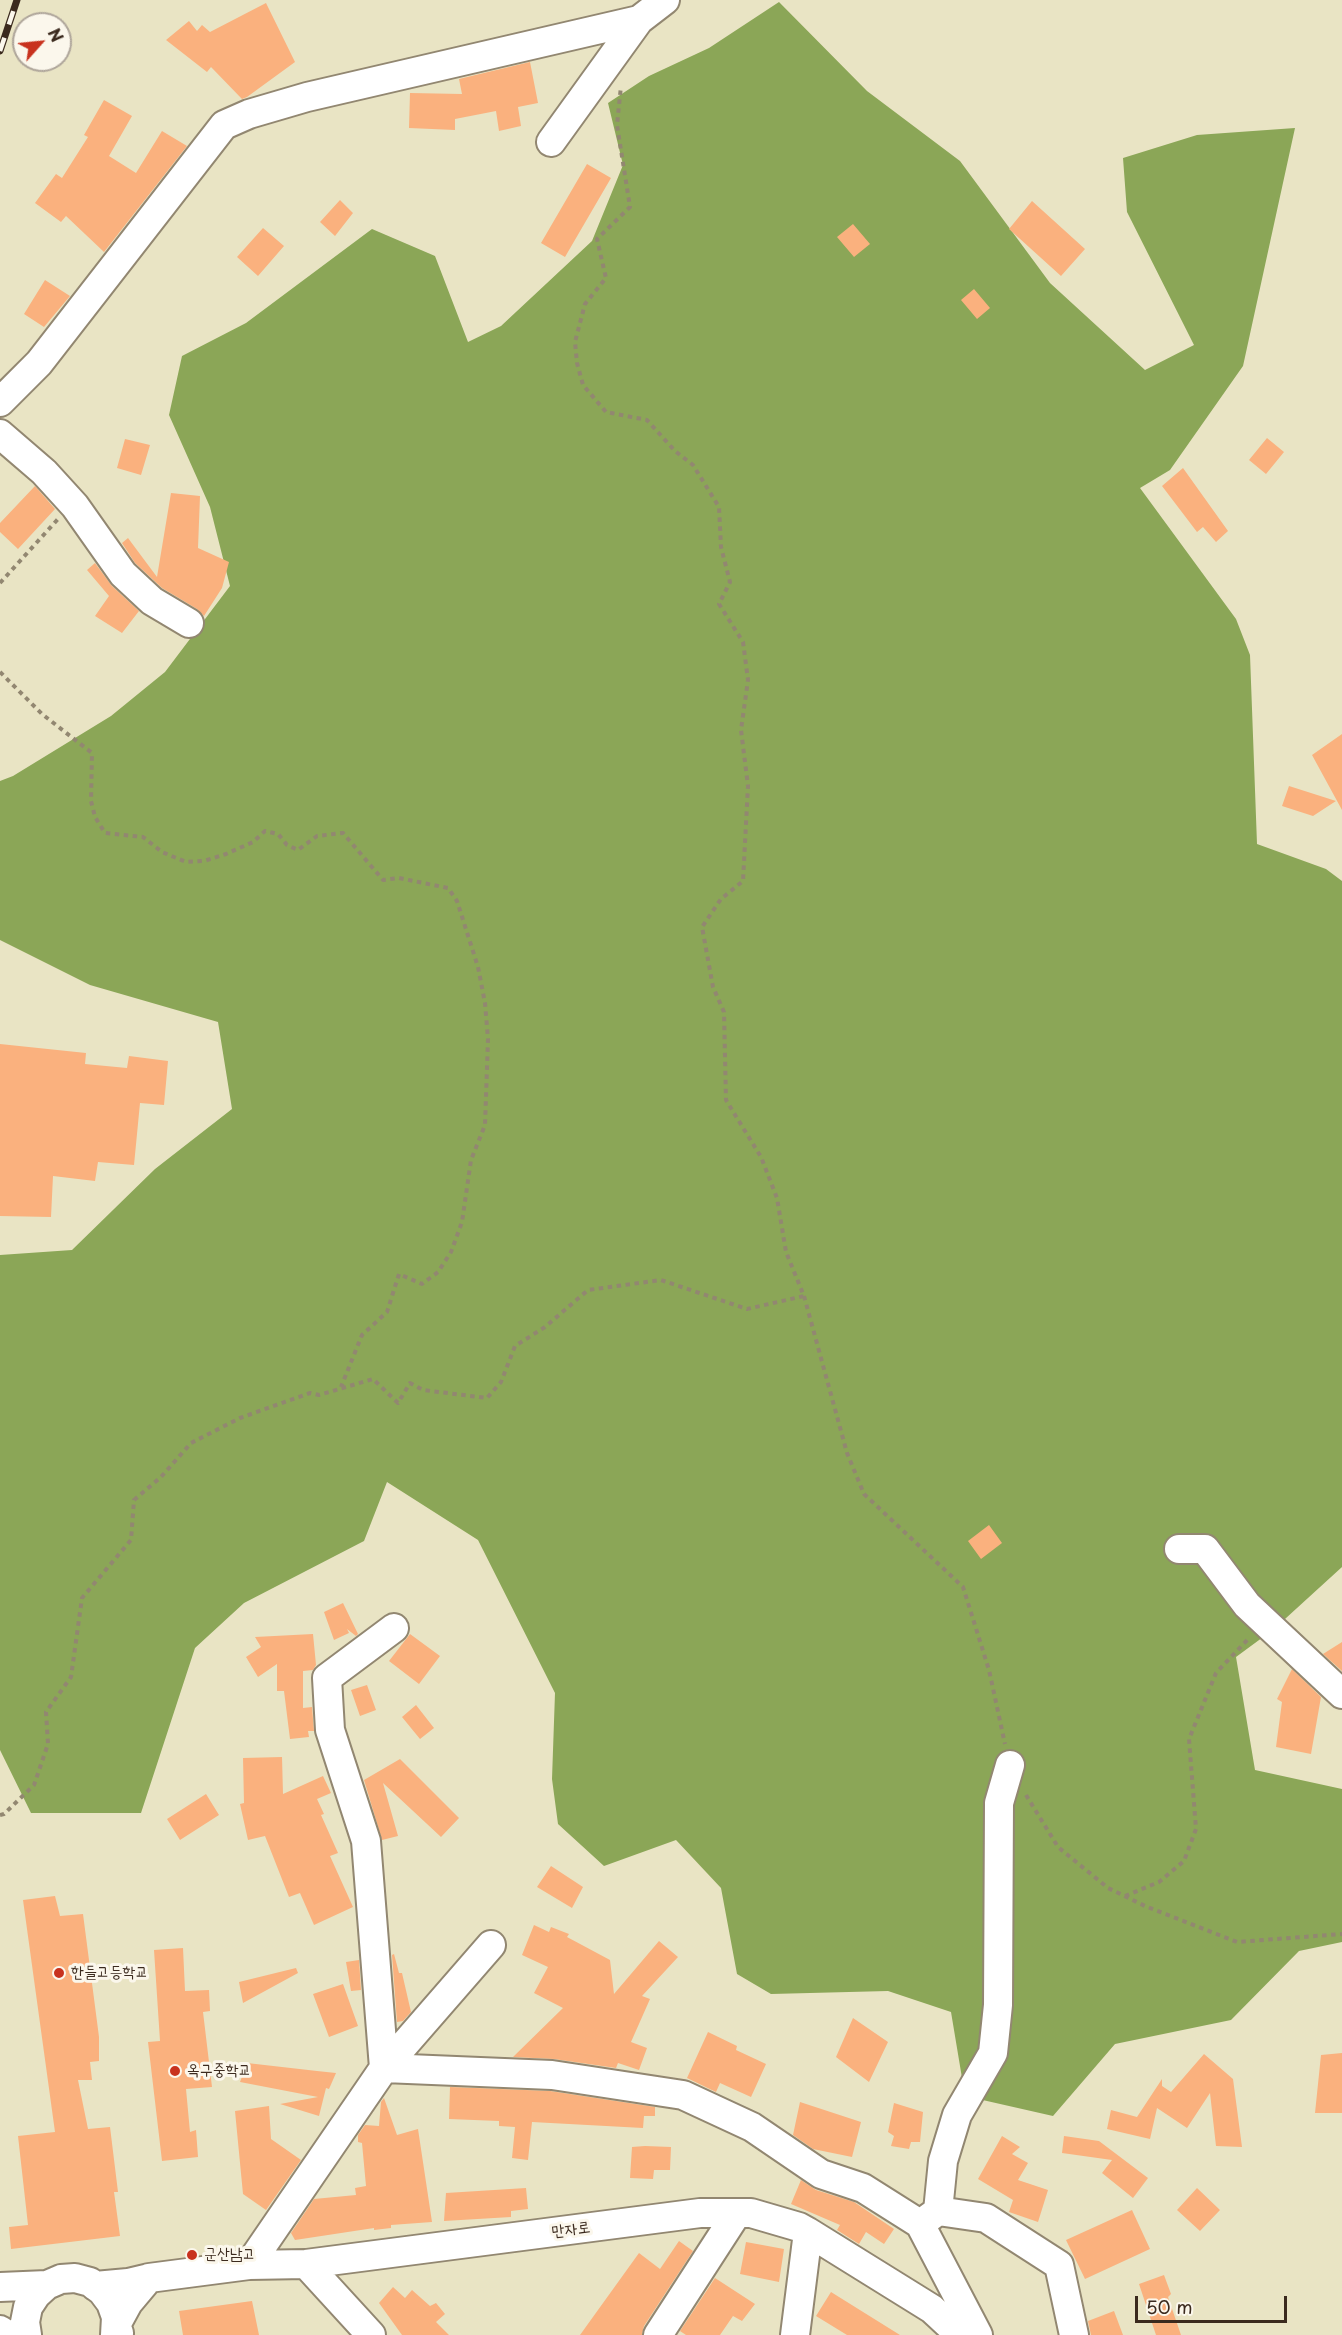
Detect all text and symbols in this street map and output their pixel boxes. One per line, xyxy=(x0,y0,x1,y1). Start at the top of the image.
north arrow xyxy=(12,12,72,72)
text: N xyxy=(43,24,70,46)
place label: 한들고등학교 xyxy=(71,1963,148,1983)
marker: 한들고등학교 xyxy=(52,1966,66,1980)
place label: 옥구중학교 xyxy=(187,2061,251,2081)
marker: 옥구중학교 xyxy=(168,2064,182,2078)
street label: 만자로 xyxy=(551,2218,591,2242)
place label: 군산남고 xyxy=(204,2245,255,2265)
marker: 군산남고 xyxy=(185,2248,199,2262)
scale bar xyxy=(1138,2284,1290,2322)
text: 50 m xyxy=(1146,2293,1193,2320)

